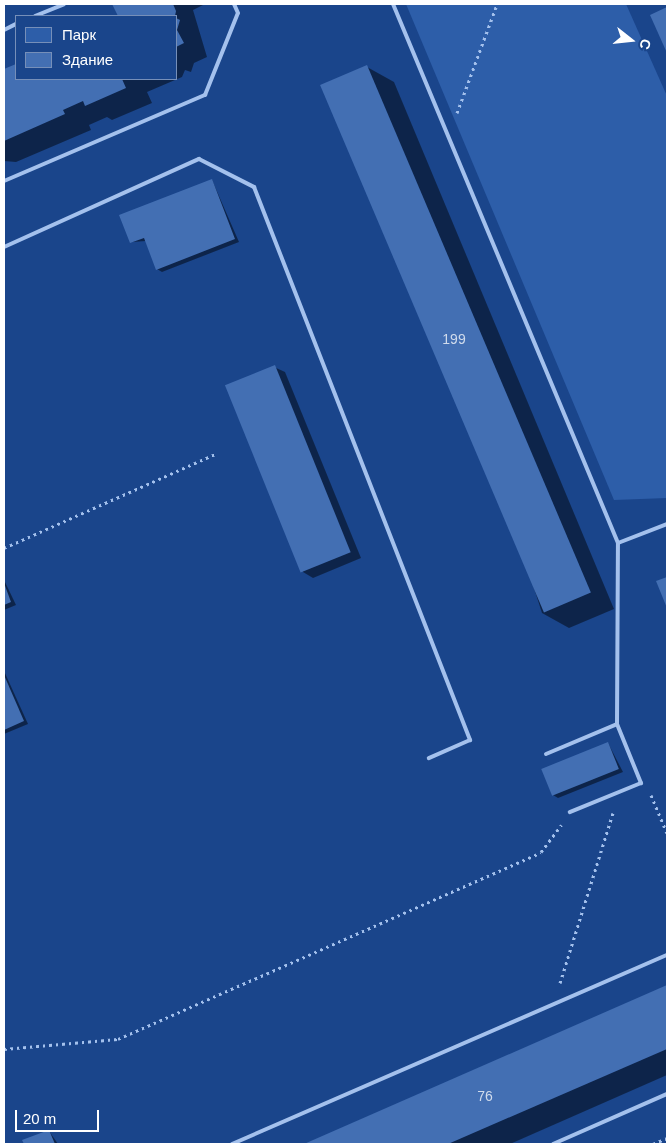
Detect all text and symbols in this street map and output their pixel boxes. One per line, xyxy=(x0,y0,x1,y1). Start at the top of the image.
legend xyxy=(15,15,178,80)
north arrow xyxy=(606,15,656,65)
text: Парк xyxy=(62,26,96,43)
text: С xyxy=(636,37,655,51)
text: Здание xyxy=(62,51,113,68)
house number: 199 xyxy=(442,331,466,347)
house number: 76 xyxy=(477,1088,493,1104)
scale bar xyxy=(18,1100,101,1132)
text: 20 m xyxy=(23,1110,56,1127)

